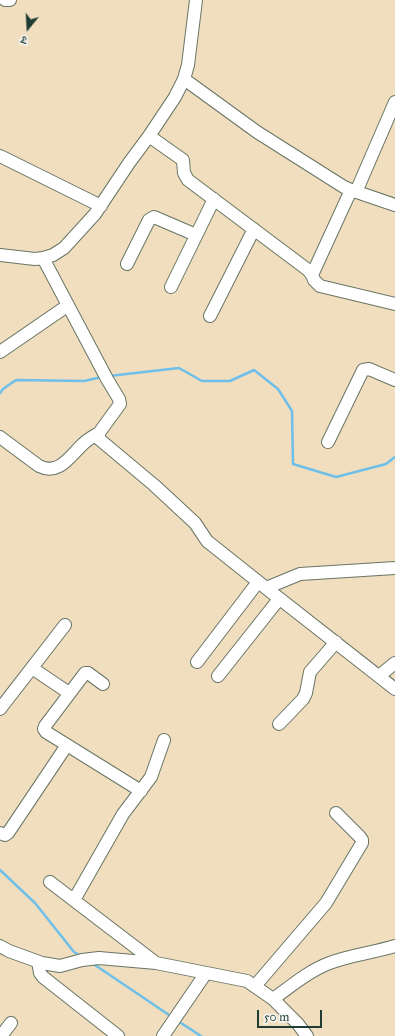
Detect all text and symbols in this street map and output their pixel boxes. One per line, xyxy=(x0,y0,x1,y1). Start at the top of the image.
north arrow xyxy=(8,8,48,48)
text: उ xyxy=(19,33,29,47)
scale bar xyxy=(259,1002,324,1028)
text: 50 m xyxy=(264,1010,289,1024)

